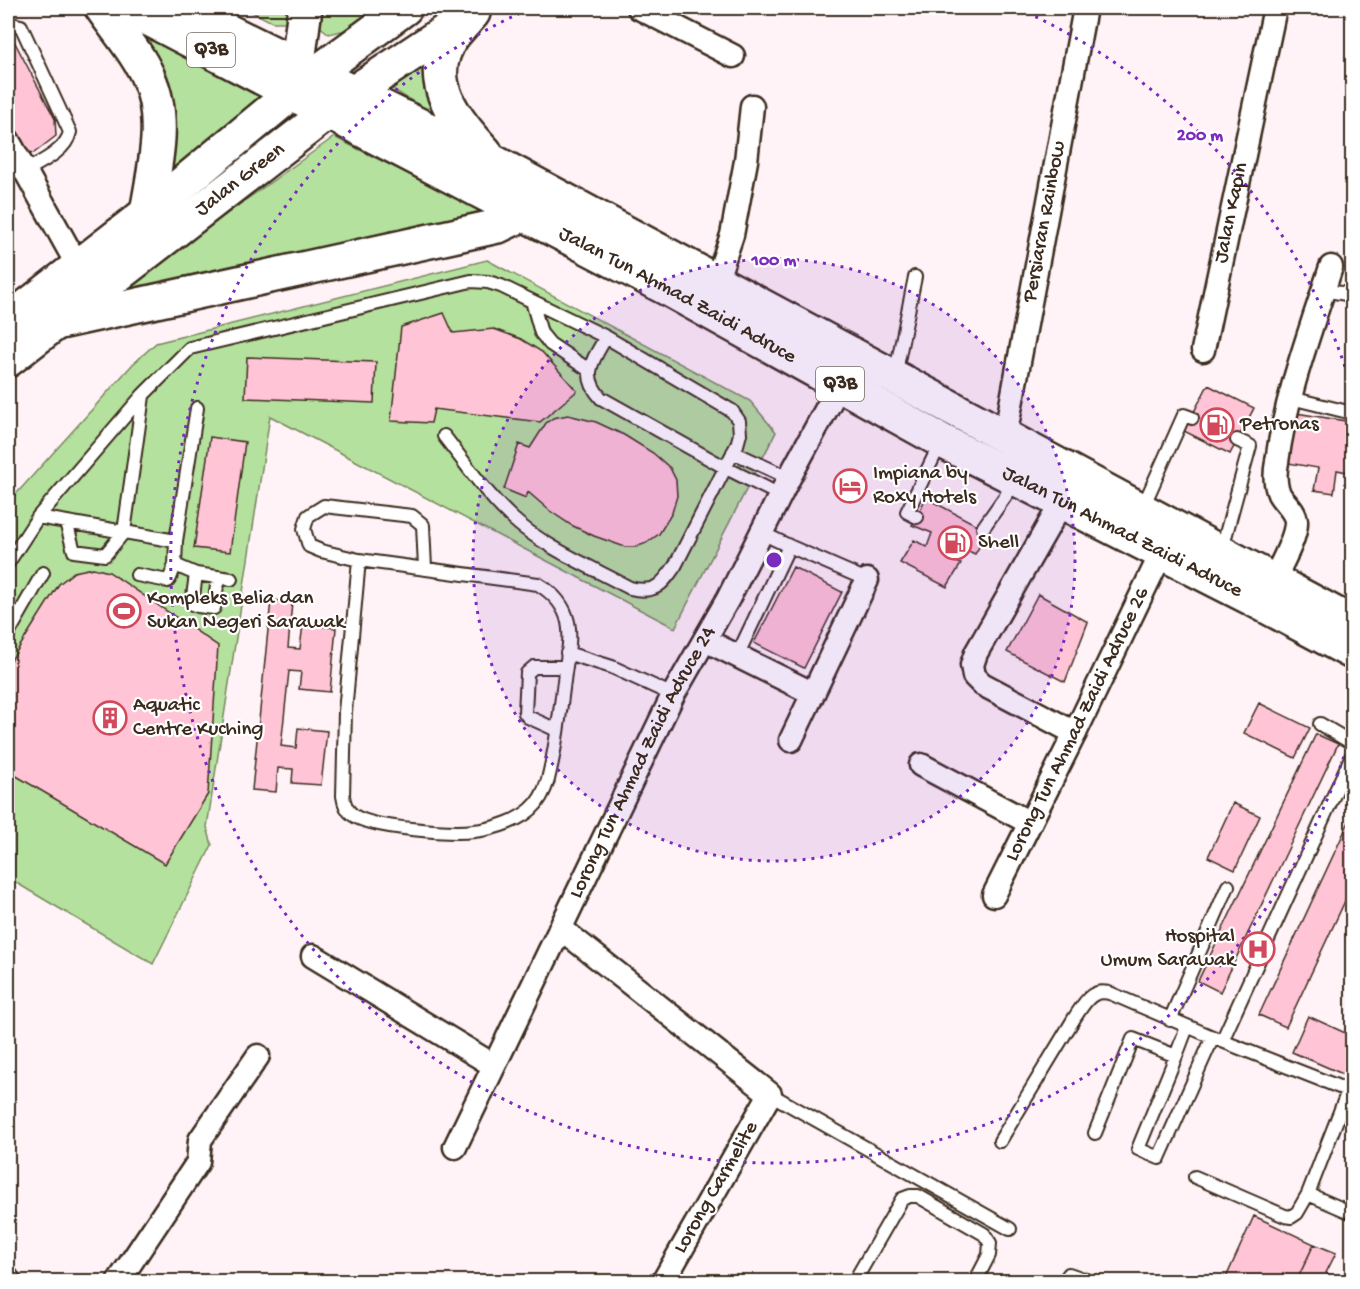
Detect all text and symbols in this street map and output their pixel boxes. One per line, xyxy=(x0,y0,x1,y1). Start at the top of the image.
road number: Q3B xyxy=(187,33,235,67)
text: 200 m xyxy=(1177,126,1223,147)
street label: Jalan Green xyxy=(191,138,290,223)
street label: Persiaran Rainbow xyxy=(1018,138,1073,305)
street label: Jalan Kapin xyxy=(1209,160,1255,266)
street label: Jalan Tun Ahmad Zaidi Adruce xyxy=(554,222,801,370)
text: 100 m xyxy=(751,251,797,272)
road number: Q3B xyxy=(816,367,864,401)
fuel station icon: Petronas xyxy=(1199,407,1235,443)
place label: Petronas xyxy=(1239,413,1320,438)
street label: Jalan Tun Ahmad Zaidi Adruce xyxy=(998,461,1247,604)
place label: Impiana by Roxy Hotels xyxy=(873,462,977,511)
hotel icon: Impiana by Roxy Hotels xyxy=(832,468,868,504)
fuel station icon: Shell xyxy=(937,525,973,561)
place label: Shell xyxy=(978,531,1019,556)
centre of rings xyxy=(764,550,784,570)
street label: Lorong Tun Ahmad Zaidi Adruce 26 xyxy=(1000,583,1156,866)
place label: Kompleks Belia dan Sukan Negeri Sarawak xyxy=(147,587,347,636)
sports icon: Kompleks Belia dan Sukan Negeri Sarawak xyxy=(106,593,142,629)
street label: Lorong Tun Ahmad Zaidi Adruce 24 xyxy=(564,622,722,903)
place label: Aquatic Centre Kuching xyxy=(133,694,263,743)
building icon: Aquatic Centre Kuching xyxy=(92,700,128,736)
place label: Hospital Umum Sarawak xyxy=(1100,925,1238,974)
hospital icon: Hospital Umum Sarawak xyxy=(1240,931,1276,967)
street label: Lorong Carmelite xyxy=(669,1116,766,1259)

